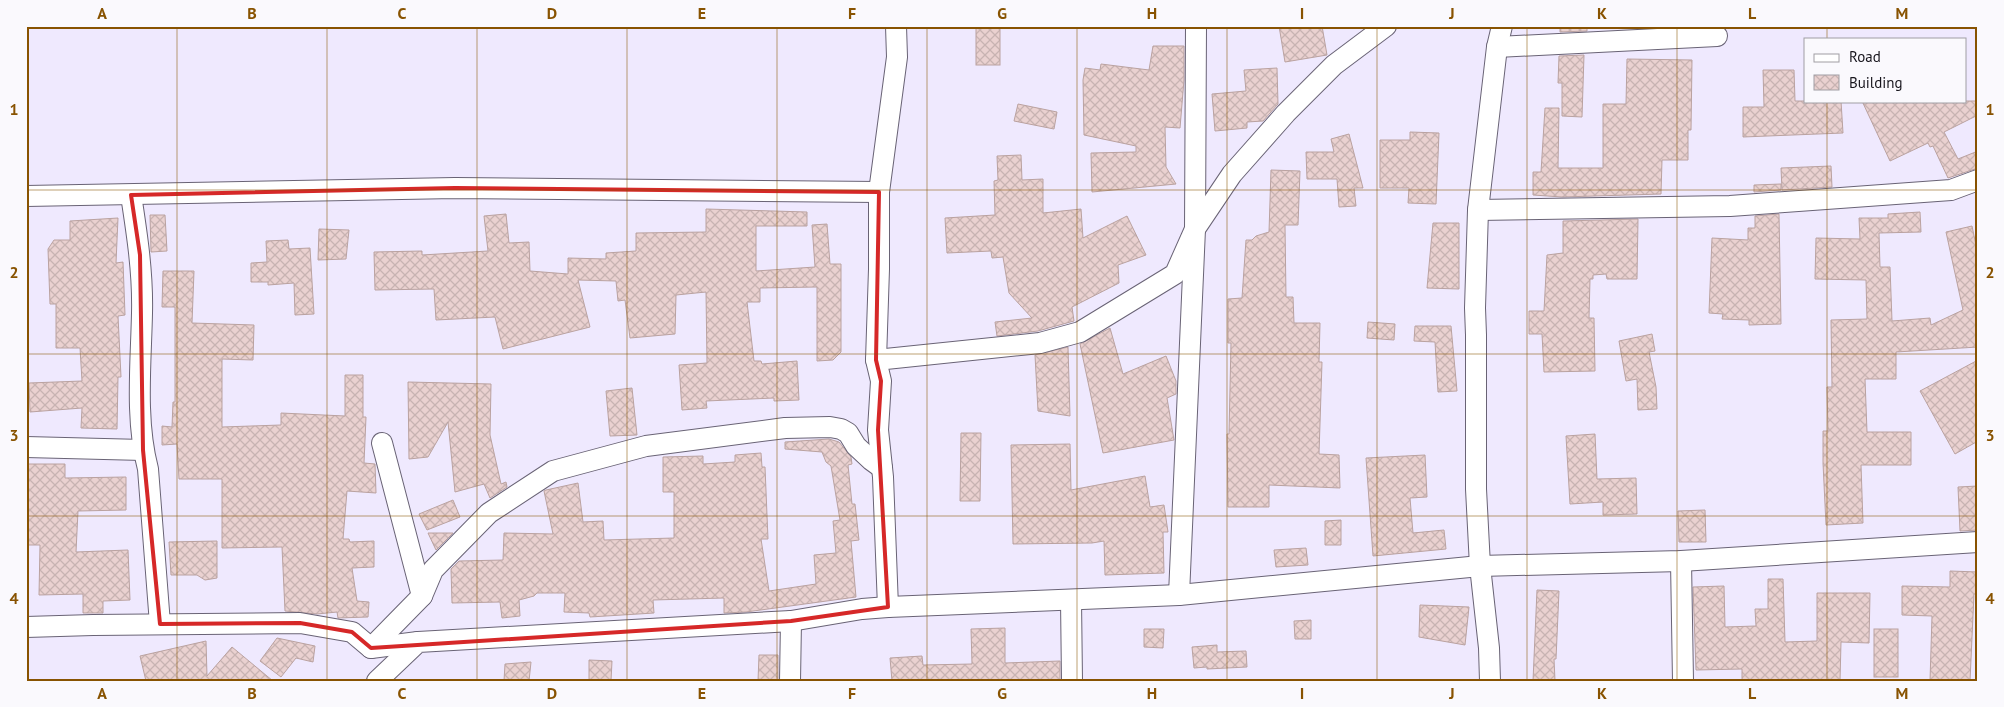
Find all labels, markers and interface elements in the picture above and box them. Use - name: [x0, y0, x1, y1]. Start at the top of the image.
- text: A: [97, 3, 107, 23]
- text: B: [247, 3, 257, 23]
- text: C: [398, 3, 407, 23]
- text: D: [547, 3, 557, 23]
- text: E: [698, 3, 706, 23]
- text: F: [848, 3, 856, 23]
- text: G: [997, 3, 1007, 23]
- text: H: [1147, 3, 1157, 23]
- text: I: [1300, 3, 1304, 23]
- text: J: [1448, 3, 1455, 23]
- text: K: [1597, 3, 1607, 23]
- text: L: [1748, 3, 1757, 23]
- text: M: [1896, 3, 1908, 23]
- legend: [1804, 38, 1966, 102]
- text: Road: [1849, 47, 1881, 66]
- text: Building: [1849, 73, 1903, 92]
- text: 1: [9, 99, 19, 119]
- text: 1: [1985, 99, 1995, 119]
- text: 2: [9, 262, 19, 282]
- text: 2: [1985, 262, 1995, 282]
- text: 3: [9, 425, 19, 445]
- text: 3: [1985, 425, 1995, 445]
- text: 4: [9, 588, 19, 608]
- text: 4: [1985, 588, 1995, 608]
- text: A: [97, 683, 107, 703]
- text: B: [247, 683, 257, 703]
- text: C: [398, 683, 407, 703]
- text: D: [547, 683, 557, 703]
- text: E: [698, 683, 706, 703]
- text: F: [848, 683, 856, 703]
- text: G: [997, 683, 1007, 703]
- text: H: [1147, 683, 1157, 703]
- text: I: [1300, 683, 1304, 703]
- text: J: [1448, 683, 1455, 703]
- text: K: [1597, 683, 1607, 703]
- text: L: [1748, 683, 1757, 703]
- text: M: [1896, 683, 1908, 703]

